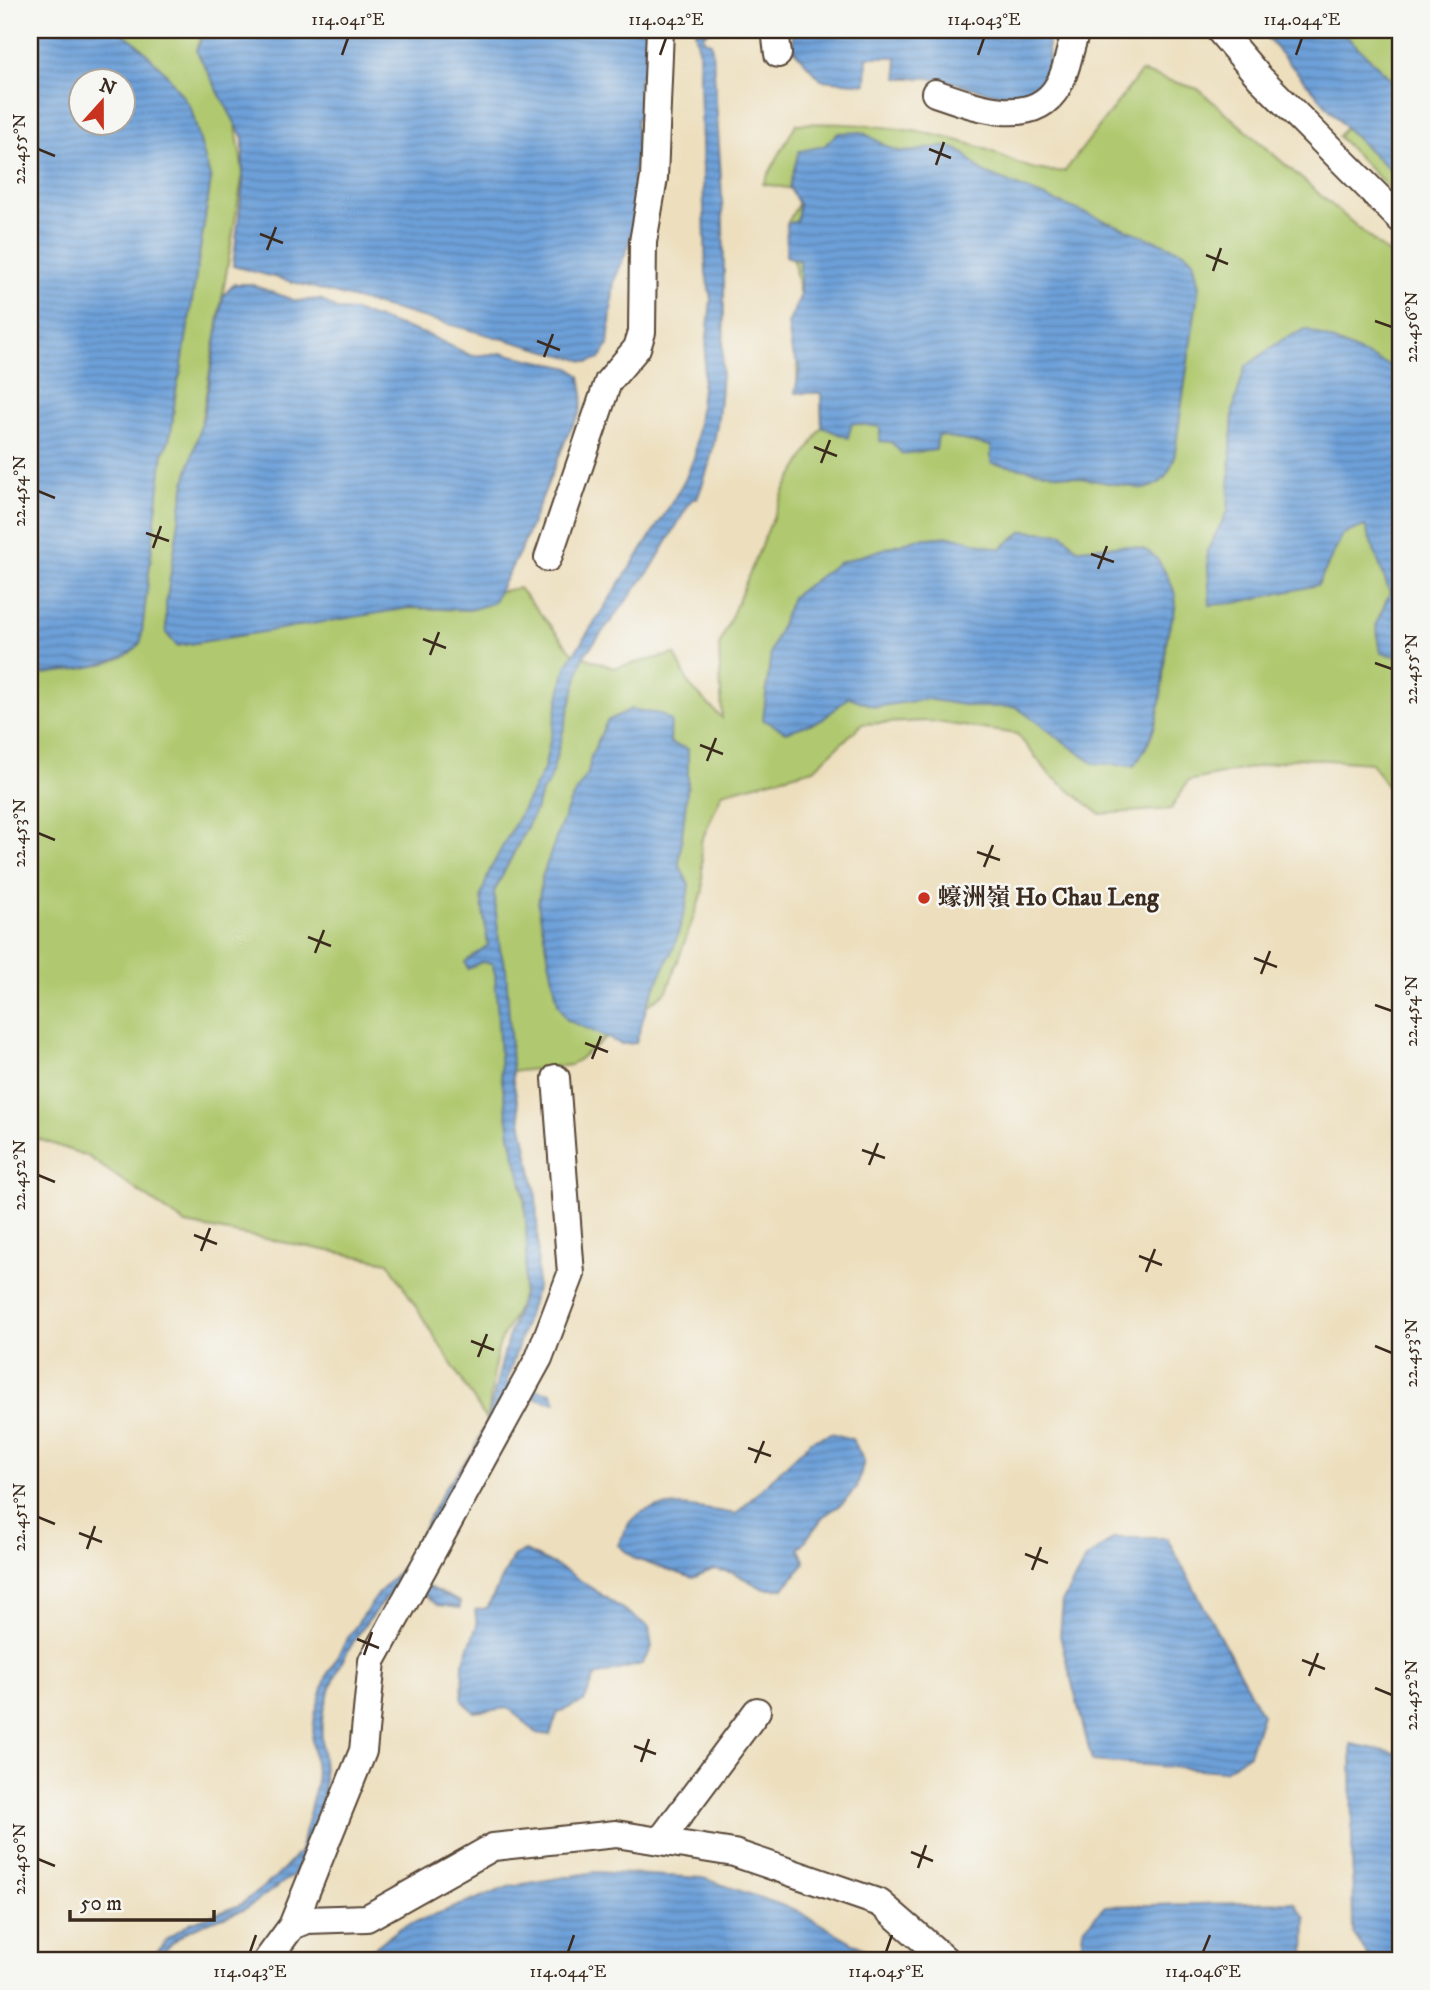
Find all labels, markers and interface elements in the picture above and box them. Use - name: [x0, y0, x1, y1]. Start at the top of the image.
- text: 114.041°E: [311, 9, 385, 31]
- text: 114.042°E: [628, 9, 704, 31]
- text: 114.043°E: [947, 9, 1021, 31]
- text: 114.044°E: [1263, 9, 1341, 31]
- north arrow: [66, 66, 136, 136]
- text: N: [96, 74, 119, 101]
- text: 22.455°N: [9, 113, 31, 185]
- text: 22.456°N: [1401, 291, 1423, 363]
- text: 22.454°N: [9, 455, 31, 527]
- text: 22.455°N: [1401, 633, 1423, 705]
- text: 22.453°N: [9, 798, 31, 867]
- place label: 蠔洲嶺 Ho Chau Leng: [938, 883, 1160, 913]
- marker: 蠔洲嶺 Ho Chau Leng: [916, 890, 932, 906]
- text: 22.454°N: [1401, 975, 1423, 1047]
- text: 22.452°N: [9, 1139, 31, 1210]
- text: 22.453°N: [1401, 1318, 1423, 1387]
- text: 22.451°N: [9, 1482, 31, 1551]
- text: 22.452°N: [1401, 1659, 1423, 1730]
- text: 22.450°N: [9, 1823, 31, 1895]
- scale bar: [70, 1878, 214, 1922]
- text: 50 m: [80, 1891, 122, 1917]
- text: 114.043°E: [213, 1961, 287, 1983]
- text: 114.044°E: [529, 1961, 607, 1983]
- text: 114.045°E: [848, 1961, 924, 1983]
- text: 114.046°E: [1165, 1961, 1241, 1983]

